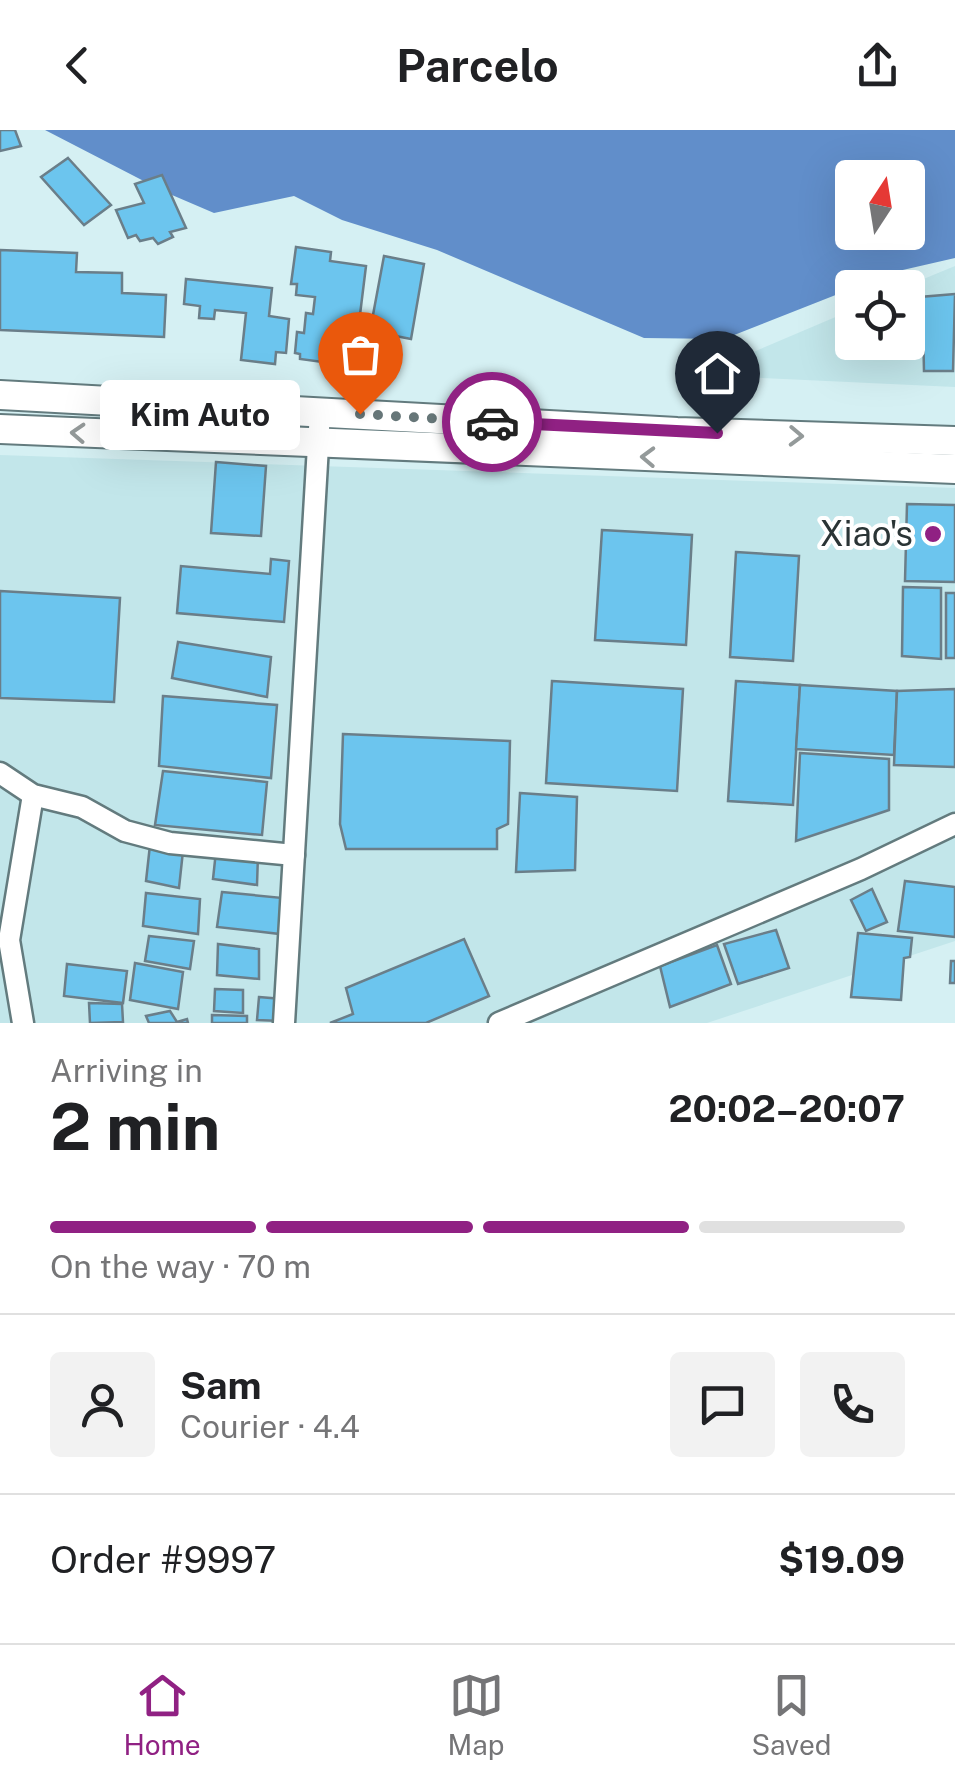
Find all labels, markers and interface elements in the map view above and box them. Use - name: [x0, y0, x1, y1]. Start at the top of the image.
- icon: back: [50, 38, 105, 93]
- icon: share: [850, 38, 905, 93]
- text: Parcelo: [396, 39, 559, 92]
- north arrow: [835, 160, 925, 250]
- map controls: [835, 160, 925, 360]
- button: locate: [835, 270, 925, 360]
- pin: [318, 312, 403, 415]
- icon: bag: [333, 327, 388, 382]
- pin: [675, 331, 760, 434]
- icon: home: [690, 346, 745, 401]
- courier: [442, 372, 542, 472]
- callout: Kim Auto: [100, 379, 300, 449]
- icon: car: [465, 395, 520, 450]
- text: Kim Auto: [130, 396, 270, 433]
- one-way arrow: [70, 423, 86, 444]
- one-way arrow: [789, 425, 805, 446]
- one-way arrow: [639, 447, 655, 468]
- place label: Xiao's: [820, 513, 913, 554]
- marker: Xiao's: [922, 523, 944, 545]
- text: Arriving in: [50, 1052, 203, 1089]
- text: 20:02–20:07: [668, 1086, 905, 1131]
- text: 2 min: [50, 1088, 220, 1165]
- text: On the way · 70 m: [50, 1248, 311, 1285]
- button: person: [50, 1352, 155, 1457]
- button: chat: [670, 1352, 775, 1457]
- button: phone: [800, 1352, 905, 1457]
- text: Sam: [180, 1363, 262, 1408]
- text: Courier · 4.4: [180, 1408, 360, 1445]
- text: Order #9997: [50, 1537, 276, 1582]
- text: $19.09: [778, 1537, 905, 1582]
- tab: Home: [123, 1668, 201, 1761]
- tab: Map: [448, 1668, 504, 1761]
- tab: Saved: [751, 1668, 832, 1761]

